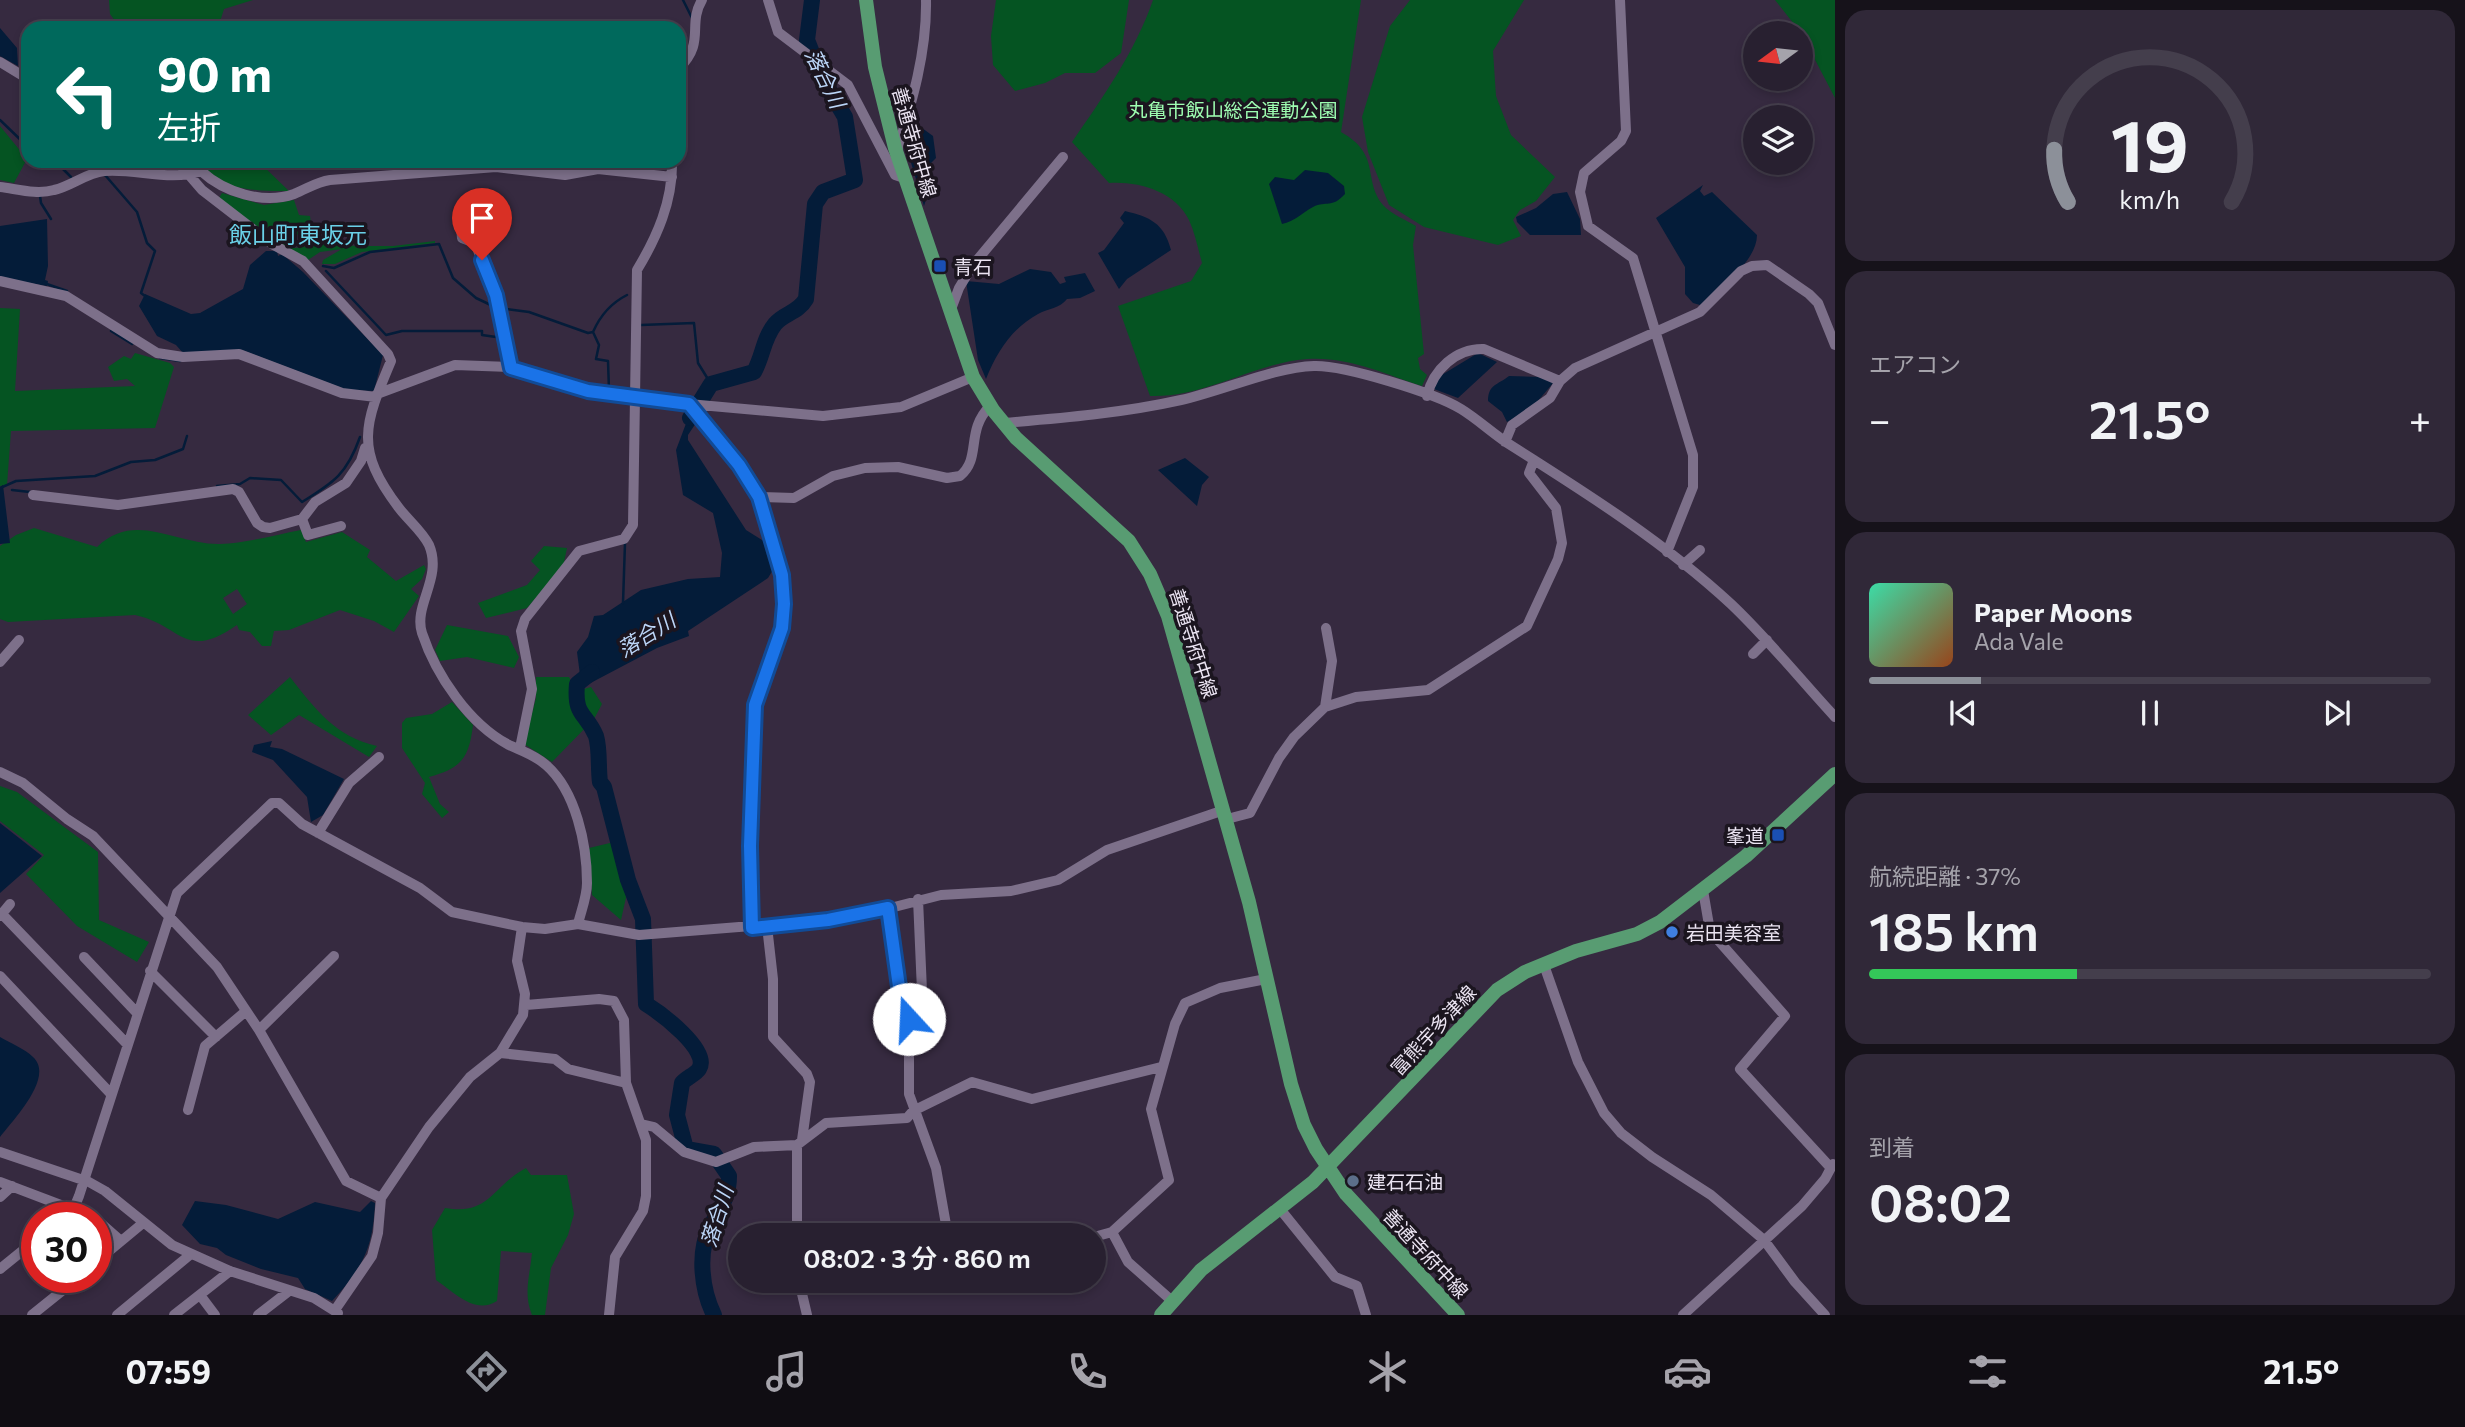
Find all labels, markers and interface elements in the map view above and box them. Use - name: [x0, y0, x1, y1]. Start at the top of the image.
- north arrow: [1743, 21, 1813, 91]
- map controls: [1743, 21, 1813, 175]
- text: 90 m: [157, 42, 272, 102]
- water label: 落合川: [801, 44, 852, 114]
- icon: left: [42, 49, 133, 140]
- street label: 善通寺府中線: [888, 84, 942, 200]
- park label: 丸亀市飯山総合運動公園: [1128, 98, 1338, 121]
- text: 19: [2111, 98, 2189, 187]
- button: layers: [1743, 105, 1813, 175]
- text: 左折: [157, 106, 221, 146]
- text: km/h: [2120, 183, 2180, 213]
- pin: [452, 188, 512, 260]
- icon: arrive: [463, 199, 501, 237]
- district label: 飯山町東坂元: [229, 220, 367, 248]
- place label: 青石: [954, 255, 992, 278]
- marker: 青石: [932, 258, 948, 274]
- text: エアコン: [1869, 350, 1961, 378]
- text: 21.5°: [2089, 386, 2210, 450]
- text: −: [1869, 395, 1891, 442]
- text: +: [2409, 395, 2431, 442]
- street label: 善通寺府中線: [1165, 585, 1223, 701]
- text: Paper Moons: [1974, 596, 2132, 627]
- water label: 落合川: [613, 606, 681, 661]
- text: Ada Vale: [1974, 627, 2064, 655]
- icon: previous: [1944, 694, 1982, 732]
- icon: pause: [2131, 694, 2169, 732]
- icon: next: [2318, 694, 2356, 732]
- place label: 峯道: [1726, 824, 1764, 847]
- marker: 峯道: [1770, 827, 1786, 843]
- text: 航続距離 · 37%: [1869, 862, 2021, 890]
- text: 185 km: [1869, 898, 2039, 962]
- place label: 岩田美容室: [1686, 921, 1781, 944]
- marker: 岩田美容室: [1664, 924, 1680, 940]
- street label: 富熊宇多津線: [1386, 980, 1480, 1080]
- position arrow: [872, 982, 946, 1056]
- text: 到着: [1869, 1133, 1915, 1161]
- text: 08:02: [1869, 1169, 2012, 1233]
- place label: 建石石油: [1367, 1170, 1443, 1193]
- marker: 建石石油: [1345, 1173, 1361, 1189]
- water label: 落合川: [695, 1180, 738, 1250]
- speed limit sign: 30: [21, 1202, 112, 1293]
- street label: 善通寺府中線: [1379, 1203, 1473, 1303]
- text: 08:02 · 3 分 · 860 m: [803, 1242, 1031, 1273]
- icon: directions: [462, 1347, 511, 1396]
- icon: music: [762, 1347, 811, 1396]
- icon: phone: [1063, 1347, 1112, 1396]
- icon: climate: [1363, 1347, 1412, 1396]
- icon: car: [1663, 1347, 1712, 1396]
- icon: filters: [1963, 1347, 2012, 1396]
- text: 07:59: [126, 1351, 211, 1391]
- text: 21.5°: [2263, 1351, 2339, 1391]

